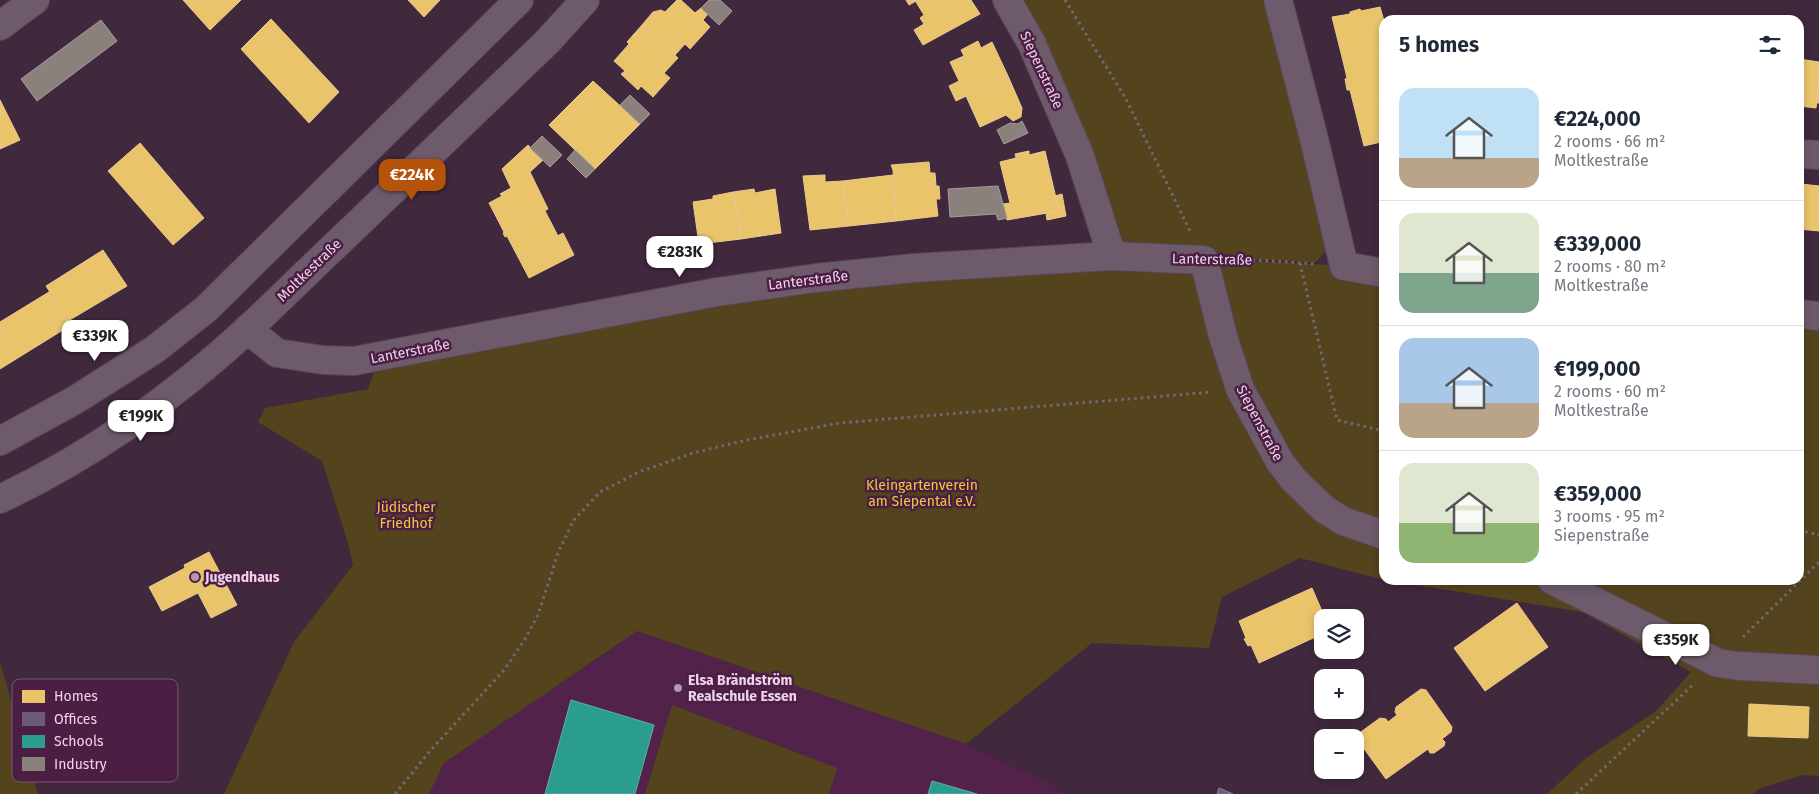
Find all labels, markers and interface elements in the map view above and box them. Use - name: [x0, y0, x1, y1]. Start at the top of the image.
- street label: Siepenstraße: [1016, 29, 1067, 112]
- icon: filters: [1756, 31, 1784, 59]
- text: 5 homes: [1399, 32, 1479, 58]
- text: €224,000: [1554, 106, 1641, 132]
- icon: home: [1439, 108, 1499, 168]
- text: 2 rooms · 66 m²: [1554, 132, 1665, 151]
- text: Moltkestraße: [1554, 151, 1649, 170]
- pin: €224K: [377, 158, 447, 201]
- text: €224K: [390, 165, 434, 184]
- text: €339,000: [1554, 231, 1641, 257]
- icon: home: [1439, 233, 1499, 293]
- street label: Moltkestraße: [274, 235, 345, 305]
- pin: €283K: [645, 236, 715, 278]
- text: €283K: [657, 242, 703, 261]
- street label: Lanterstraße: [1172, 250, 1252, 269]
- text: 2 rooms · 80 m²: [1554, 257, 1666, 276]
- street label: Lanterstraße: [767, 267, 849, 294]
- text: Moltkestraße: [1554, 276, 1649, 295]
- pin: €339K: [60, 320, 130, 362]
- text: €339K: [72, 326, 118, 345]
- street label: Lanterstraße: [369, 335, 451, 368]
- text: €199,000: [1554, 356, 1641, 382]
- icon: home: [1439, 358, 1499, 418]
- street label: Siepenstraße: [1232, 382, 1287, 464]
- text: 2 rooms · 60 m²: [1554, 382, 1666, 401]
- pin: €199K: [106, 400, 176, 442]
- text: Moltkestraße: [1554, 401, 1649, 420]
- text: €199K: [119, 406, 163, 425]
- park label: Kleingartenverein am Siepental e.V.: [866, 477, 978, 510]
- text: €359,000: [1554, 481, 1642, 507]
- icon: home: [1439, 483, 1499, 543]
- park label: Jüdischer Friedhof: [376, 499, 436, 532]
- text: 3 rooms · 95 m²: [1554, 507, 1665, 526]
- text: Siepenstraße: [1554, 526, 1649, 545]
- place label: Jugendhaus: [204, 569, 280, 586]
- marker: Jugendhaus: [189, 571, 201, 583]
- map controls: [1314, 609, 1364, 779]
- button: layers: [1314, 609, 1364, 659]
- pin: €359K: [1641, 624, 1711, 666]
- text: €359K: [1653, 630, 1699, 649]
- button: +: [1314, 669, 1364, 719]
- place label: Elsa Brändström Realschule Essen: [688, 672, 797, 705]
- legend: [12, 679, 178, 782]
- marker: Elsa Brändström Realschule Essen: [672, 682, 684, 694]
- text: Homes: [54, 688, 98, 705]
- text: Offices: [54, 711, 97, 728]
- button: −: [1314, 729, 1364, 779]
- text: Schools: [54, 733, 104, 750]
- text: Industry: [54, 756, 107, 773]

